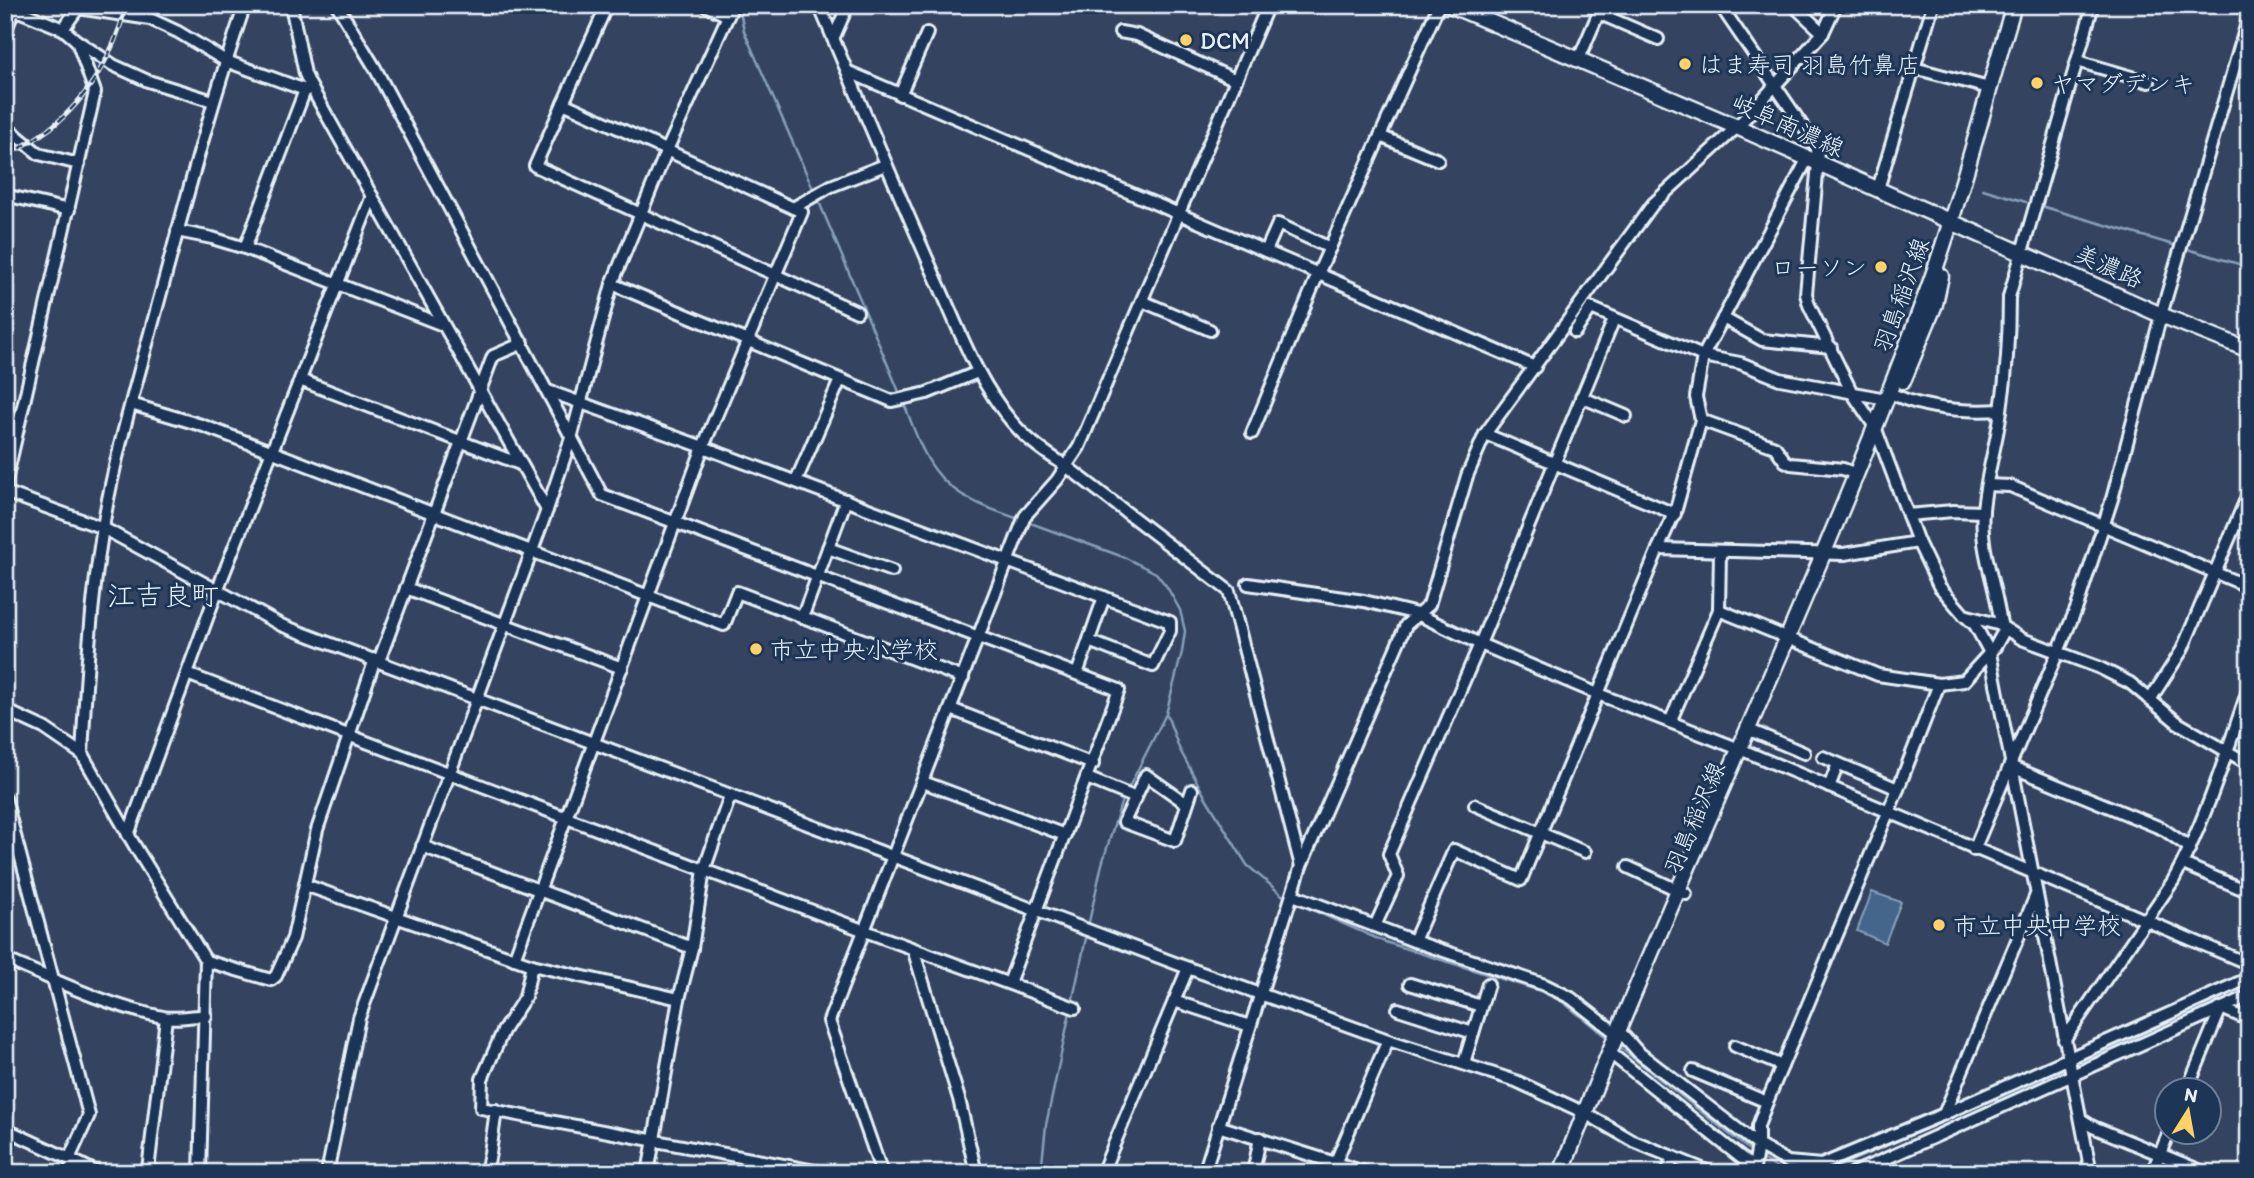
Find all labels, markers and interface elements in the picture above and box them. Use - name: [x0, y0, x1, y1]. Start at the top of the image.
- place label: DCM: [1200, 26, 1250, 55]
- marker: DCM: [1178, 32, 1194, 48]
- place label: はま寿司 羽島竹鼻店: [1699, 50, 1920, 79]
- marker: はま寿司 羽島竹鼻店: [1677, 56, 1693, 72]
- place label: ヤマダデンキ: [2051, 69, 2195, 98]
- marker: ヤマダデンキ: [2029, 75, 2045, 91]
- street label: 岐阜南濃線: [1727, 87, 1849, 163]
- street label: 羽島稲沢線: [1867, 234, 1935, 356]
- street label: 美濃路: [2070, 238, 2148, 294]
- place label: ローソン: [1771, 253, 1867, 282]
- marker: ローソン: [1873, 259, 1889, 275]
- district label: 江吉良町: [107, 578, 219, 612]
- place label: 市立中央小学校: [770, 635, 938, 664]
- marker: 市立中央小学校: [748, 641, 764, 657]
- street label: 羽島稲沢線: [1657, 757, 1731, 879]
- place label: 市立中央中学校: [1953, 911, 2121, 940]
- marker: 市立中央中学校: [1931, 917, 1947, 933]
- north arrow: [2152, 1076, 2222, 1146]
- text: N: [2183, 1082, 2200, 1107]

